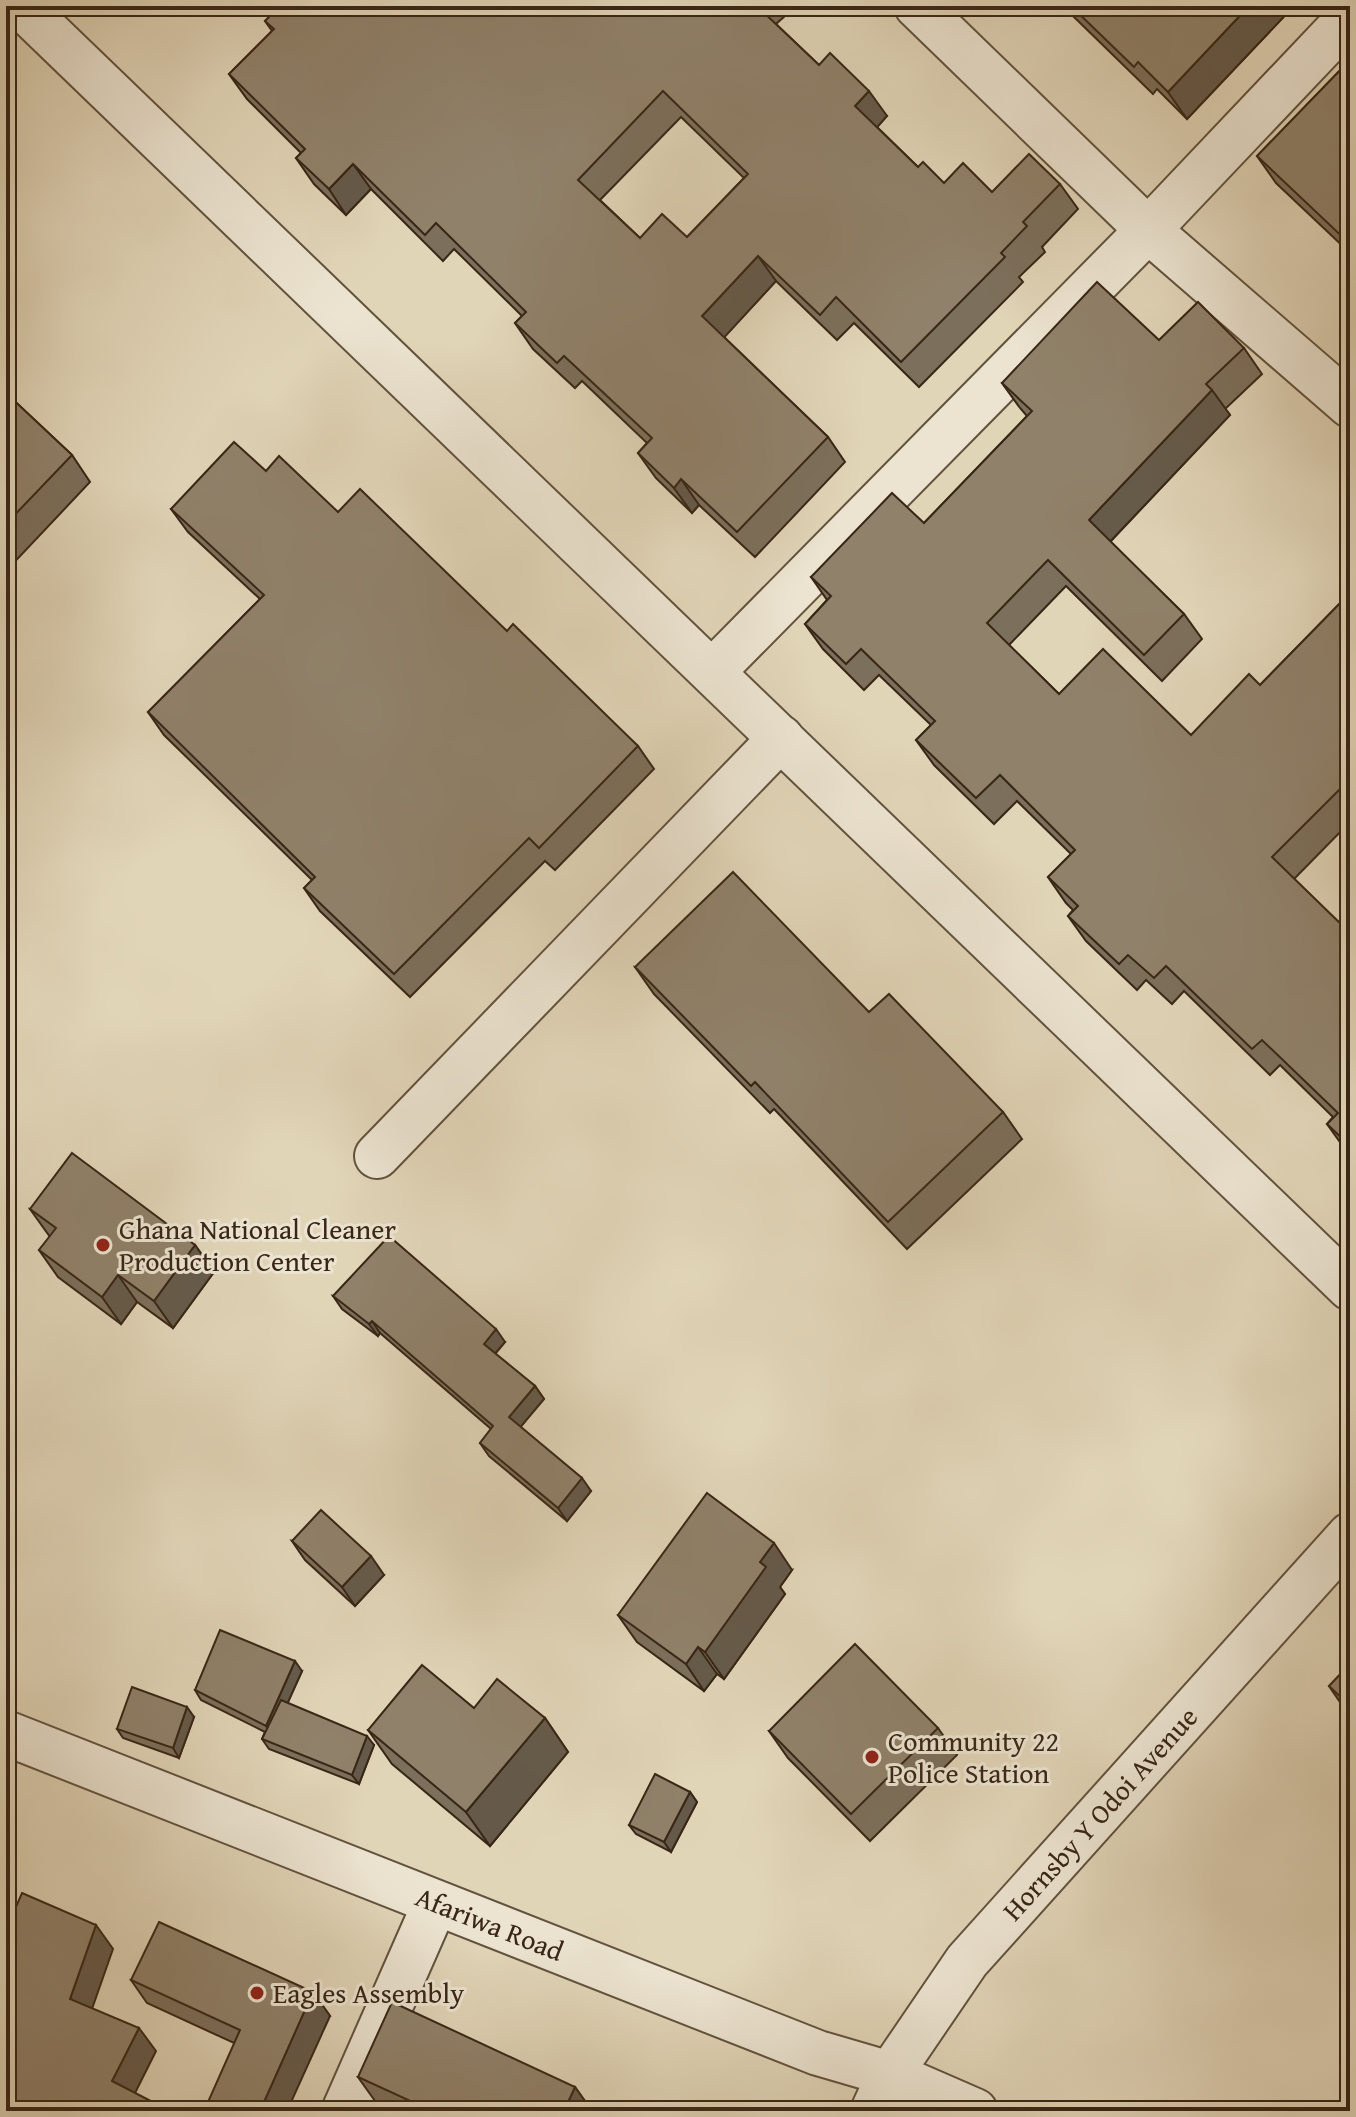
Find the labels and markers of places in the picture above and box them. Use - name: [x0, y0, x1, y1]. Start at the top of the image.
- place label: Ghana National Cleaner Production Center: [119, 1208, 396, 1281]
- marker: Ghana National Cleaner Production Center: [94, 1236, 112, 1254]
- place label: Community 22 Police Station: [888, 1720, 1059, 1793]
- marker: Community 22 Police Station: [863, 1748, 881, 1766]
- place label: Eagles Assembly: [273, 1972, 464, 2013]
- marker: Eagles Assembly: [248, 1984, 266, 2002]

